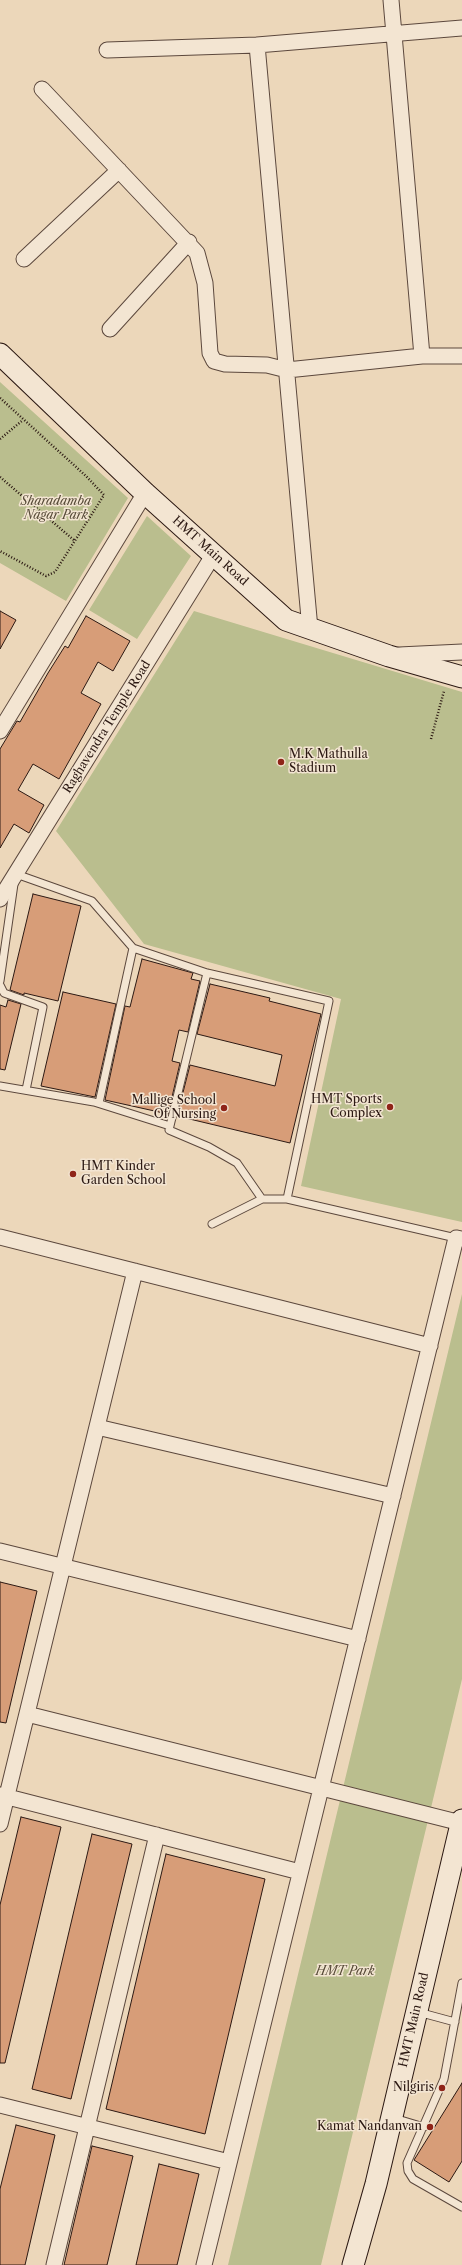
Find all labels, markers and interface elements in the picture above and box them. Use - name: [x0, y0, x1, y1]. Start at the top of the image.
- park label: Sharadamba Nagar Park: [21, 495, 91, 523]
- street label: HMT Main Road: [169, 513, 251, 589]
- street label: Raghavendra Temple Road: [60, 658, 154, 796]
- place label: M.K Mathulla Stadium: [289, 748, 368, 776]
- marker: M.K Mathulla Stadium: [276, 757, 286, 767]
- place label: HMT Sports Complex: [311, 1093, 382, 1121]
- place label: Mallige School Of Nursing: [131, 1094, 216, 1122]
- marker: HMT Sports Complex: [385, 1102, 395, 1112]
- marker: Mallige School Of Nursing: [219, 1103, 229, 1113]
- place label: HMT Kinder Garden School: [81, 1160, 166, 1188]
- marker: HMT Kinder Garden School: [68, 1169, 78, 1179]
- park label: HMT Park: [315, 1965, 375, 1979]
- street label: HMT Main Road: [396, 1971, 432, 2069]
- place label: Nilgiris: [393, 2081, 434, 2095]
- marker: Nilgiris: [437, 2083, 447, 2093]
- place label: Kamat Nandanvan: [317, 2120, 422, 2134]
- marker: Kamat Nandanvan: [425, 2122, 435, 2132]

